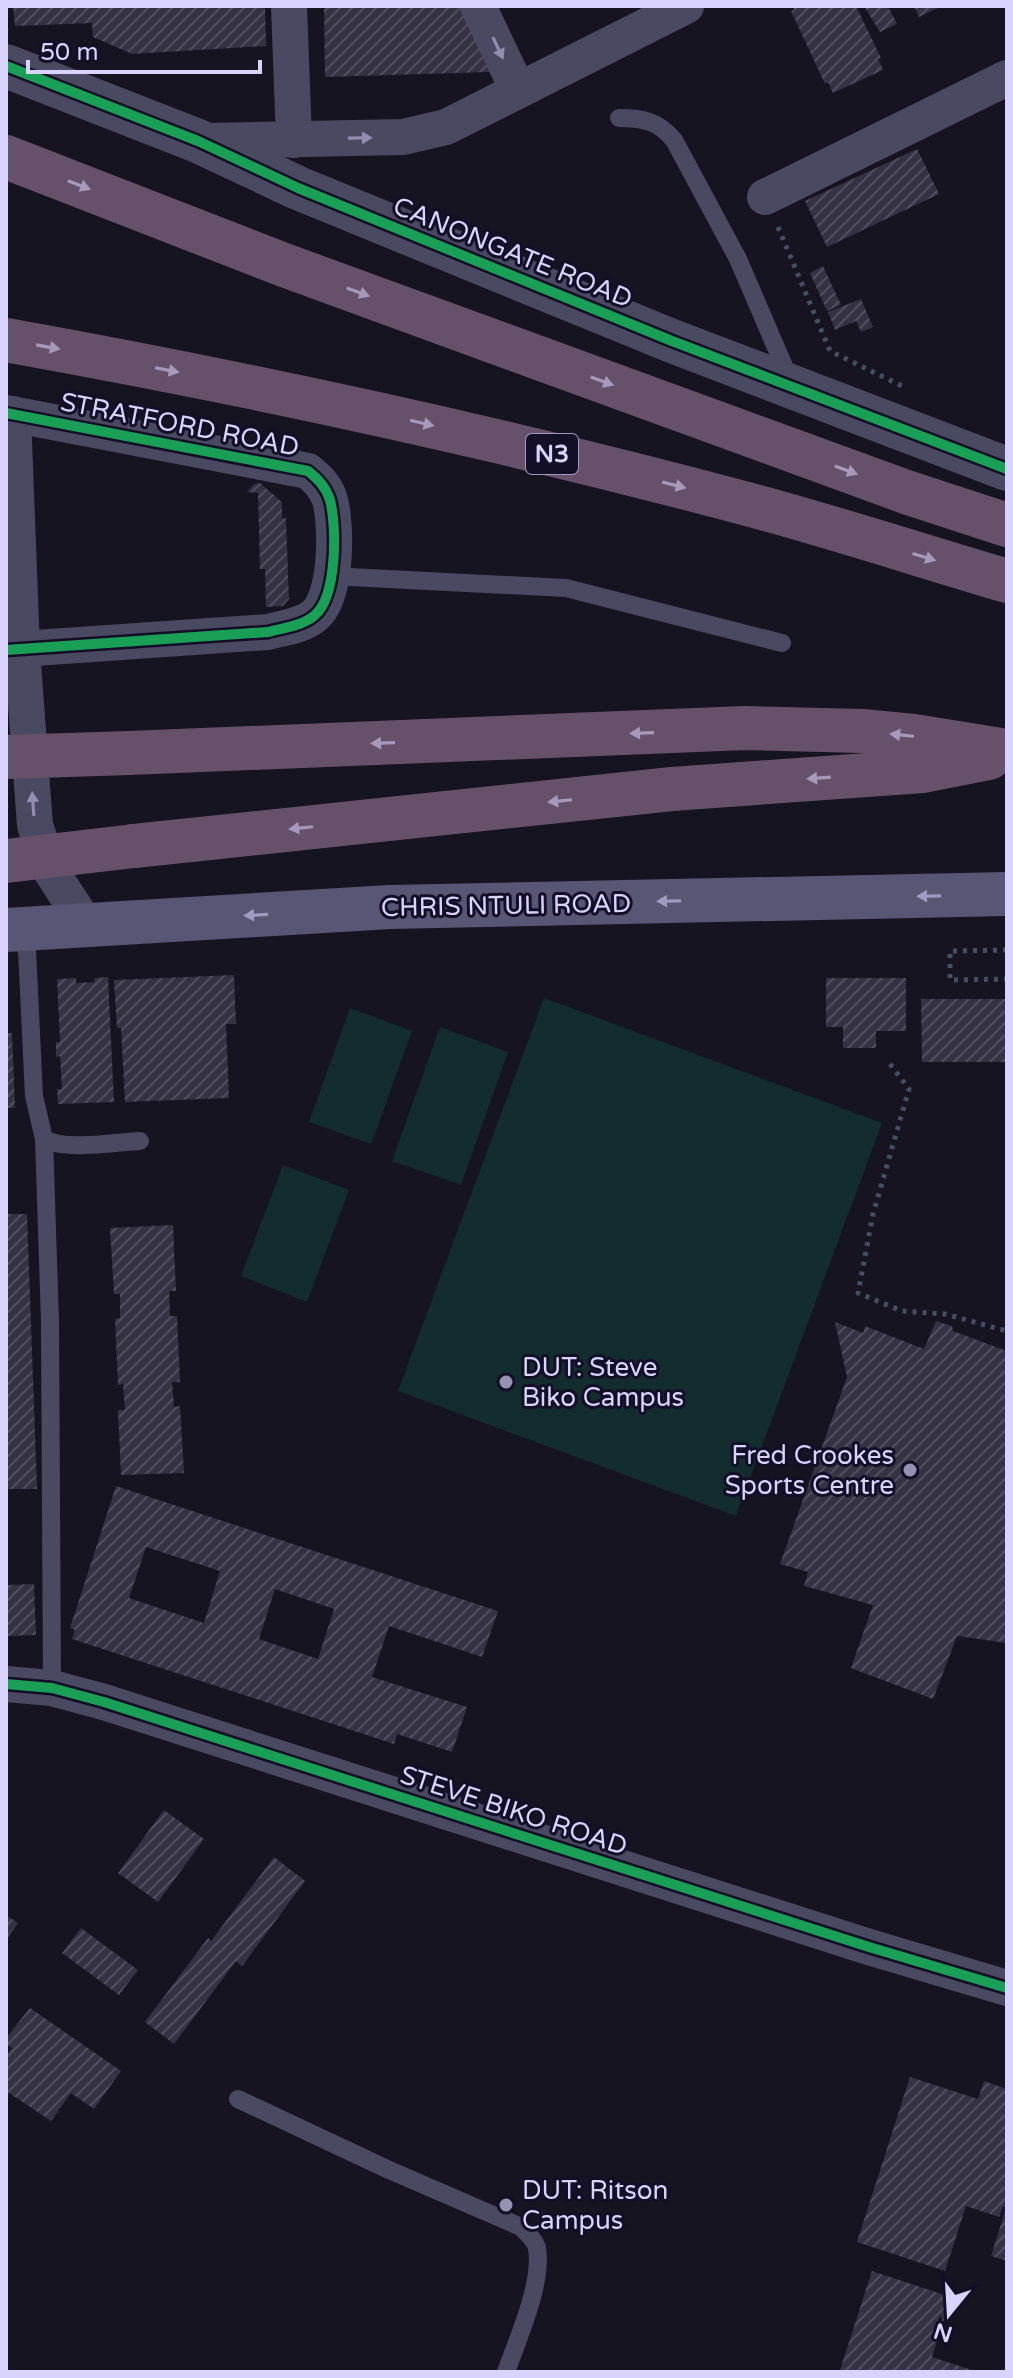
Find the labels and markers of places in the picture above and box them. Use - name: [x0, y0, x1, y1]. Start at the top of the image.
- place label: DUT: Steve Biko Campus: [522, 1352, 684, 1413]
- marker: DUT: Steve Biko Campus: [497, 1373, 515, 1391]
- place label: Fred Crookes Sports Centre: [725, 1440, 894, 1501]
- marker: Fred Crookes Sports Centre: [901, 1461, 919, 1479]
- place label: DUT: Ritson Campus: [522, 2175, 668, 2236]
- marker: DUT: Ritson Campus: [497, 2196, 515, 2214]

